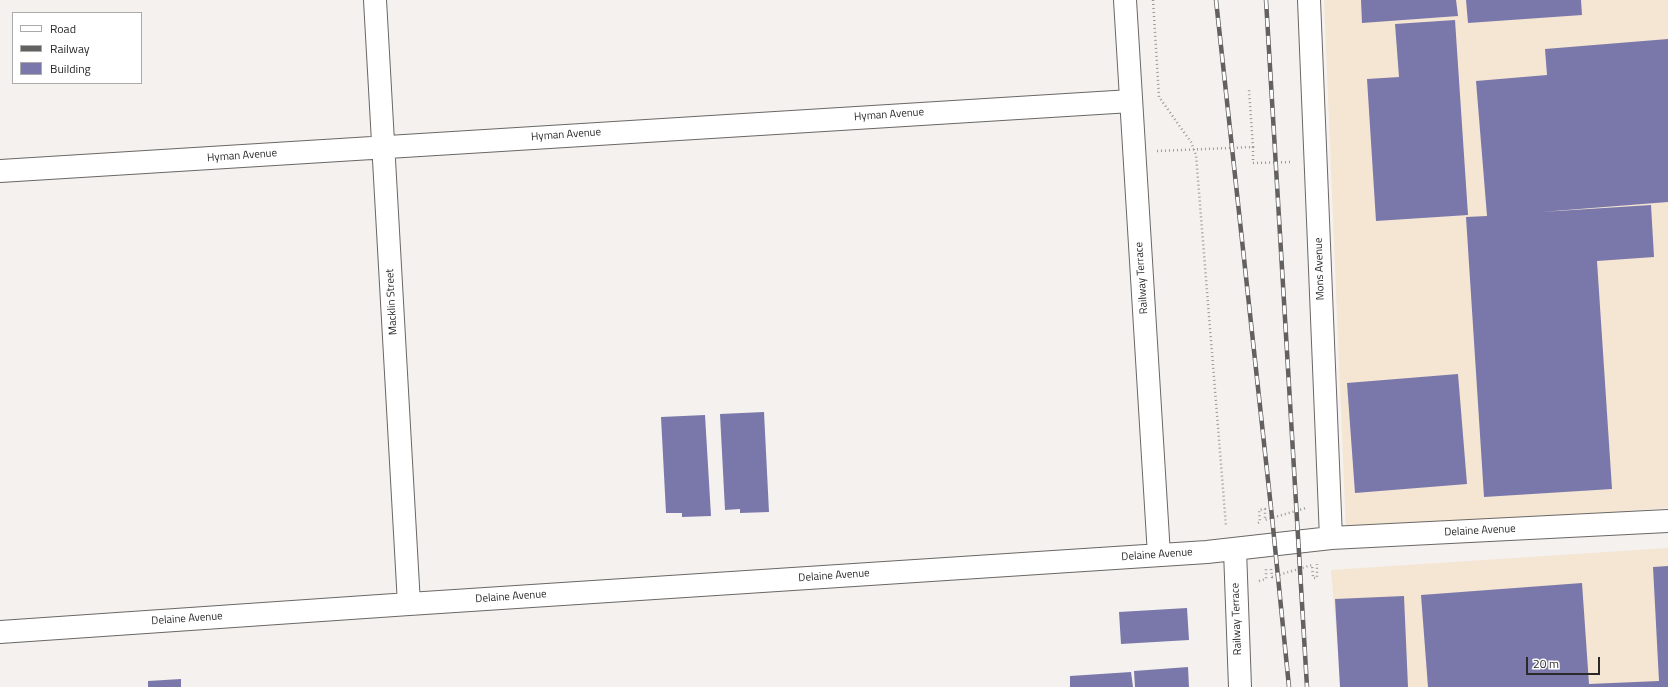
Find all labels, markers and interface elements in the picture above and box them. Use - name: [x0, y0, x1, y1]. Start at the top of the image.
- legend: [12, 12, 142, 84]
- text: Road: [50, 19, 76, 38]
- text: Railway: [50, 39, 90, 58]
- text: Building: [50, 59, 91, 78]
- street label: Hyman Avenue: [854, 106, 924, 124]
- street label: Hyman Avenue: [531, 126, 601, 144]
- street label: Hyman Avenue: [207, 147, 277, 165]
- street label: Mons Avenue: [1312, 237, 1328, 301]
- street label: Railway Terrace: [1133, 241, 1151, 315]
- street label: Macklin Street: [384, 268, 400, 336]
- street label: Delaine Avenue: [1444, 523, 1516, 539]
- street label: Delaine Avenue: [1121, 546, 1193, 564]
- street label: Delaine Avenue: [798, 567, 870, 585]
- street label: Railway Terrace: [1229, 583, 1245, 655]
- street label: Delaine Avenue: [475, 588, 547, 606]
- street label: Delaine Avenue: [151, 610, 223, 628]
- scale bar: [1528, 649, 1602, 675]
- text: 20 m: [1533, 654, 1559, 673]

